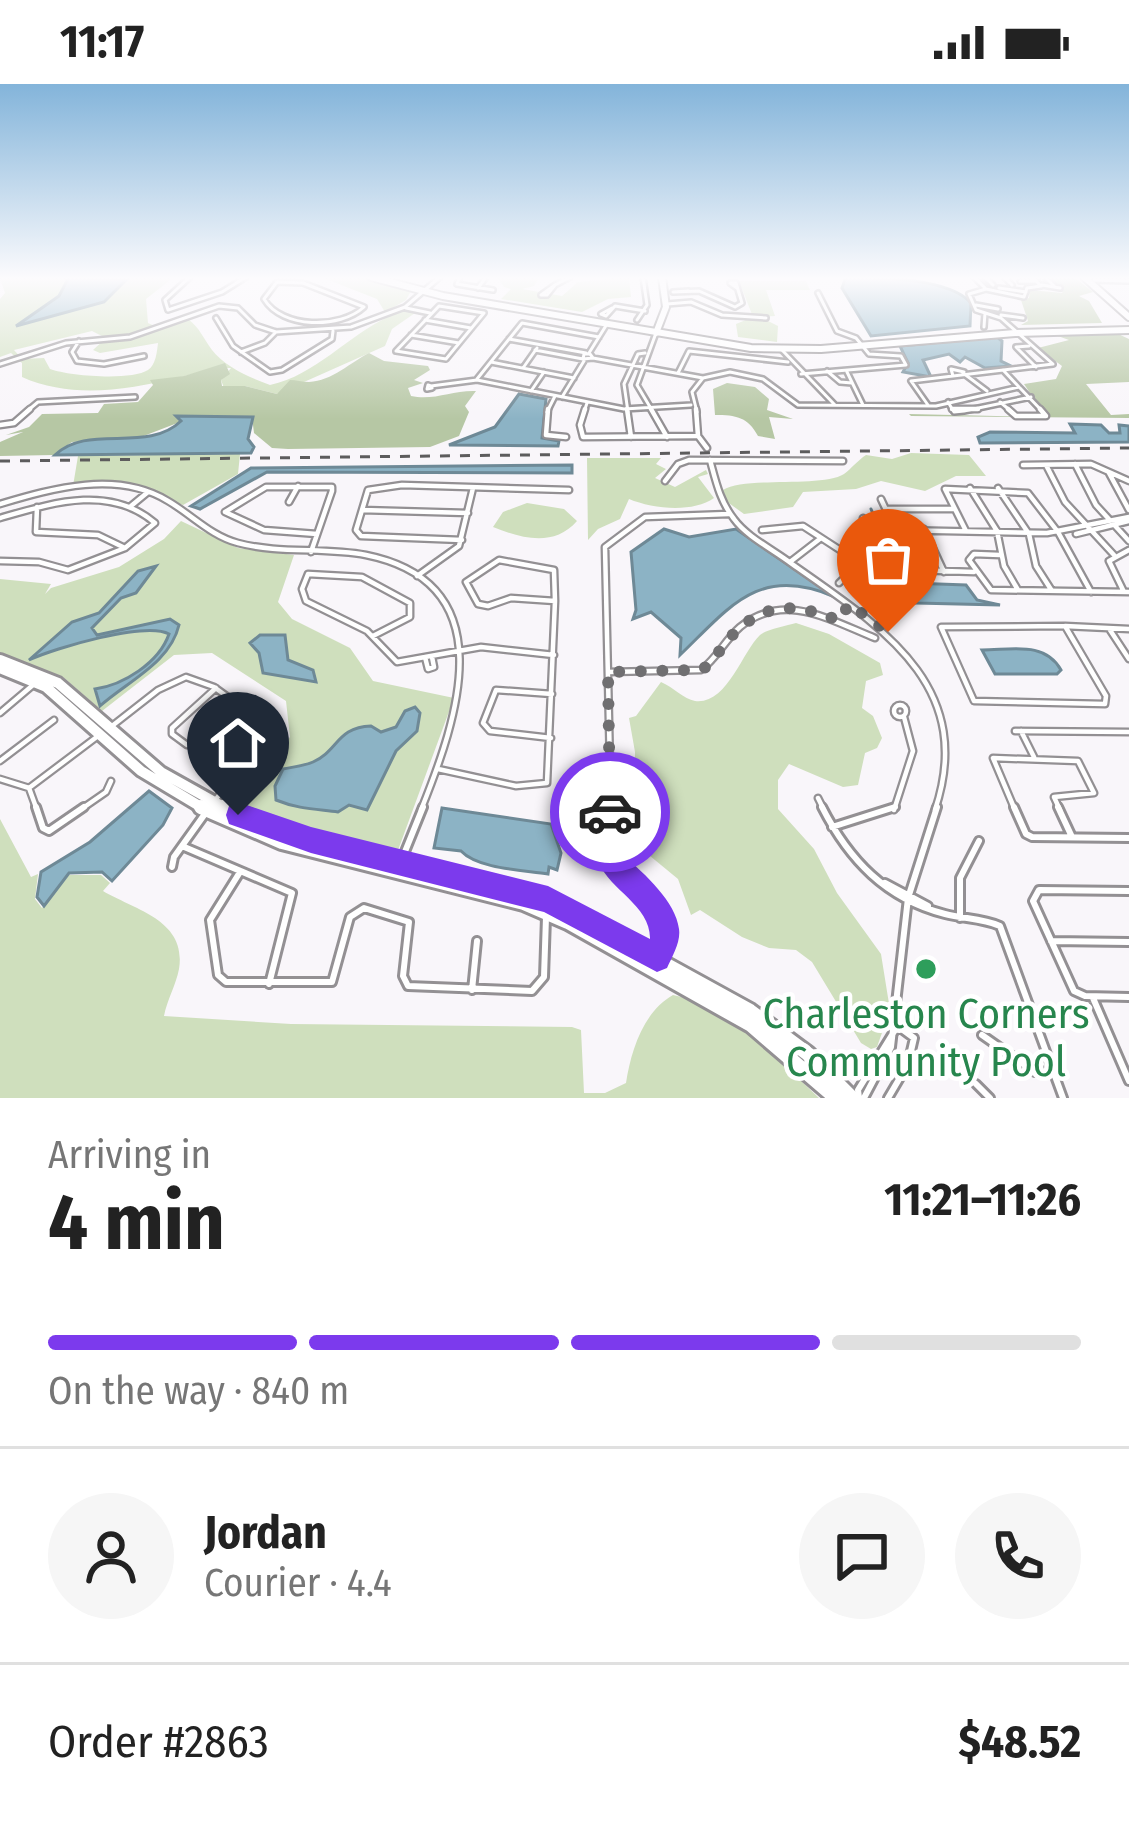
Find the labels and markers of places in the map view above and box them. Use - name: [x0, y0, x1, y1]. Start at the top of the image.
- pin: [837, 509, 939, 632]
- pin: [187, 692, 289, 815]
- marker: Charleston Corners Community Pool: [913, 956, 939, 982]
- place label: Charleston Corners Community Pool: [762, 989, 1090, 1087]

